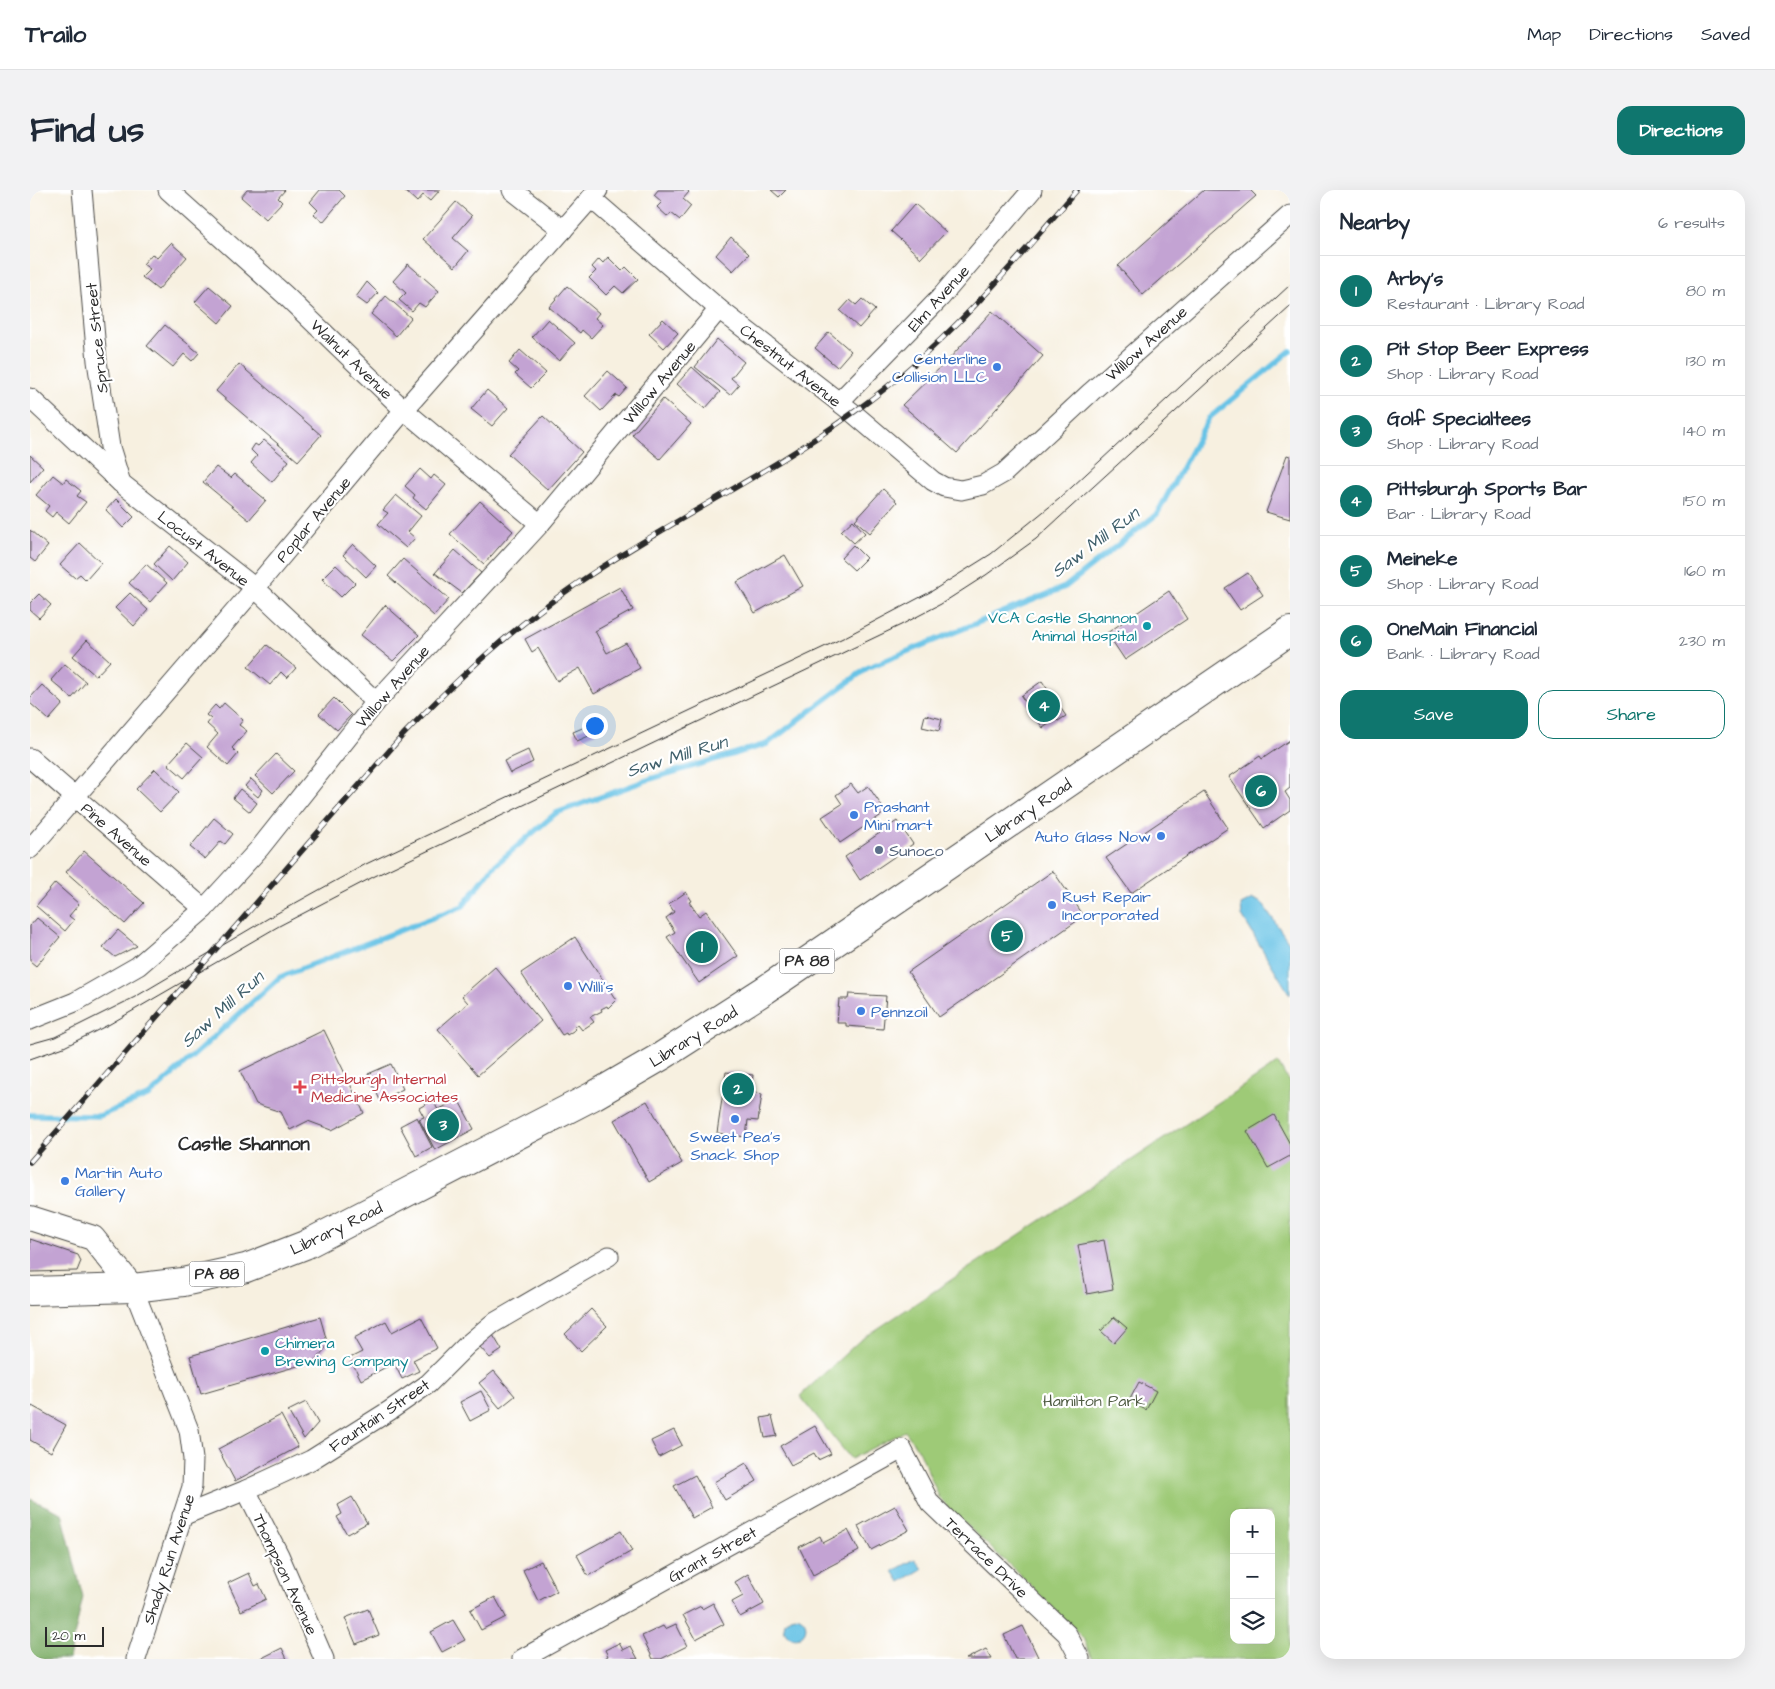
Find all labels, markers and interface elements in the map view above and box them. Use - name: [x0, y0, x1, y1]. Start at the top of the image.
- text: Trailo: [25, 18, 86, 52]
- text: Map: [1527, 22, 1561, 47]
- text: Directions: [1589, 22, 1673, 47]
- text: Saved: [1701, 22, 1750, 47]
- text: Find us: [30, 106, 144, 155]
- button: Directions: [1617, 106, 1745, 155]
- text: Nearby: [1340, 208, 1410, 237]
- text: 6 results: [1658, 212, 1725, 234]
- street label: Elm Avenue: [903, 260, 975, 337]
- text: Arby's: [1387, 266, 1443, 293]
- text: 1: [1355, 280, 1357, 302]
- text: 80 m: [1686, 280, 1725, 302]
- street label: Spruce Street: [80, 281, 114, 394]
- text: Restaurant · Library Road: [1387, 293, 1585, 315]
- street label: Willow Avenue: [1101, 301, 1192, 386]
- street label: Walnut Avenue: [305, 315, 398, 405]
- street label: Chestnut Avenue: [735, 319, 846, 413]
- street label: Willow Avenue: [618, 336, 701, 429]
- text: Pit Stop Beer Express: [1387, 336, 1589, 363]
- place label: Centerline Collision LLC: [892, 348, 987, 388]
- text: 2: [1351, 350, 1361, 372]
- text: 130 m: [1686, 350, 1725, 372]
- marker: Centerline Collision LLC: [991, 361, 1003, 373]
- text: Shop · Library Road: [1387, 363, 1538, 385]
- text: Golf Specialtees: [1387, 406, 1531, 433]
- text: 3: [1352, 420, 1360, 442]
- text: 140 m: [1683, 420, 1725, 442]
- text: Shop · Library Road: [1387, 433, 1538, 455]
- street label: Poplar Avenue: [271, 472, 356, 567]
- text: Pittsburgh Sports Bar: [1387, 476, 1587, 503]
- text: 4: [1351, 490, 1361, 512]
- text: 150 m: [1683, 490, 1725, 512]
- water label: Saw Mill Run: [1046, 500, 1146, 584]
- text: Bar · Library Road: [1387, 503, 1531, 525]
- street label: Locust Avenue: [153, 506, 254, 592]
- text: Meineke: [1387, 546, 1458, 573]
- text: 5: [1350, 560, 1362, 582]
- text: 160 m: [1684, 560, 1725, 582]
- text: Shop · Library Road: [1387, 573, 1538, 595]
- place label: VCA Castle Shannon Animal Hospital: [988, 607, 1137, 647]
- text: OneMain Financial: [1387, 616, 1537, 643]
- marker: VCA Castle Shannon Animal Hospital: [1141, 620, 1153, 632]
- text: 6: [1351, 630, 1361, 652]
- text: 230 m: [1679, 630, 1725, 652]
- street label: Willow Avenue: [351, 640, 435, 733]
- text: Bank · Library Road: [1387, 643, 1540, 665]
- pin: 4: [1028, 687, 1060, 725]
- button: Save: [1340, 690, 1528, 739]
- button: Share: [1538, 690, 1725, 739]
- your location: [582, 713, 608, 739]
- water label: Saw Mill Run: [624, 729, 732, 784]
- pin: 6: [1245, 772, 1277, 810]
- street label: Library Road: [981, 774, 1077, 849]
- place label: Prashant Mini mart: [864, 796, 933, 836]
- street label: Pine Avenue: [76, 798, 157, 872]
- marker: Prashant Mini mart: [848, 809, 860, 821]
- place label: Auto Glass Now: [1035, 826, 1151, 848]
- marker: Auto Glass Now: [1155, 830, 1167, 842]
- place label: Sunoco: [889, 840, 944, 862]
- marker: Sunoco: [873, 844, 885, 856]
- place label: Rust Repair Incorporated: [1062, 886, 1159, 926]
- marker: Rust Repair Incorporated: [1046, 899, 1058, 911]
- pin: 5: [991, 917, 1023, 955]
- pin: 1: [686, 928, 718, 966]
- road number: PA 88: [780, 948, 834, 974]
- water label: Saw Mill Run: [175, 964, 271, 1053]
- place label: Willi's: [578, 976, 614, 998]
- marker: Willi's: [562, 980, 574, 992]
- street label: Library Road: [645, 1001, 742, 1074]
- place label: Pennzoil: [871, 1001, 928, 1023]
- marker: Pennzoil: [855, 1005, 867, 1017]
- place label: Pittsburgh Internal Medicine Associates: [311, 1068, 458, 1108]
- pin: 2: [722, 1070, 754, 1108]
- marker: Pittsburgh Internal Medicine Associates: [293, 1080, 307, 1094]
- pin: 3: [427, 1106, 459, 1144]
- marker: Sweet Pea's Snack Shop: [729, 1113, 741, 1125]
- place label: Sweet Pea's Snack Shop: [689, 1126, 781, 1166]
- district label: Castle Shannon: [178, 1131, 310, 1158]
- place label: Martin Auto Gallery: [75, 1162, 162, 1203]
- marker: Martin Auto Gallery: [59, 1175, 71, 1187]
- street label: Library Road: [287, 1197, 387, 1262]
- road number: PA 88: [190, 1262, 244, 1286]
- place label: Chimera Brewing Company: [275, 1332, 409, 1373]
- marker: Chimera Brewing Company: [259, 1345, 271, 1357]
- street label: Fountain Street: [325, 1374, 435, 1458]
- park label: Hamilton Park: [1043, 1390, 1145, 1412]
- street label: Shady Run Avenue: [138, 1491, 201, 1628]
- map controls: [1230, 1509, 1275, 1644]
- button: +: [1230, 1509, 1275, 1554]
- street label: Thompson Avenue: [247, 1510, 323, 1639]
- street label: Terrace Drive: [940, 1512, 1033, 1603]
- street label: Grant Street: [664, 1521, 761, 1588]
- button: −: [1230, 1554, 1275, 1599]
- button: layers: [1230, 1599, 1275, 1644]
- scale bar: [45, 1624, 104, 1647]
- text: 20 m: [52, 1626, 85, 1646]

